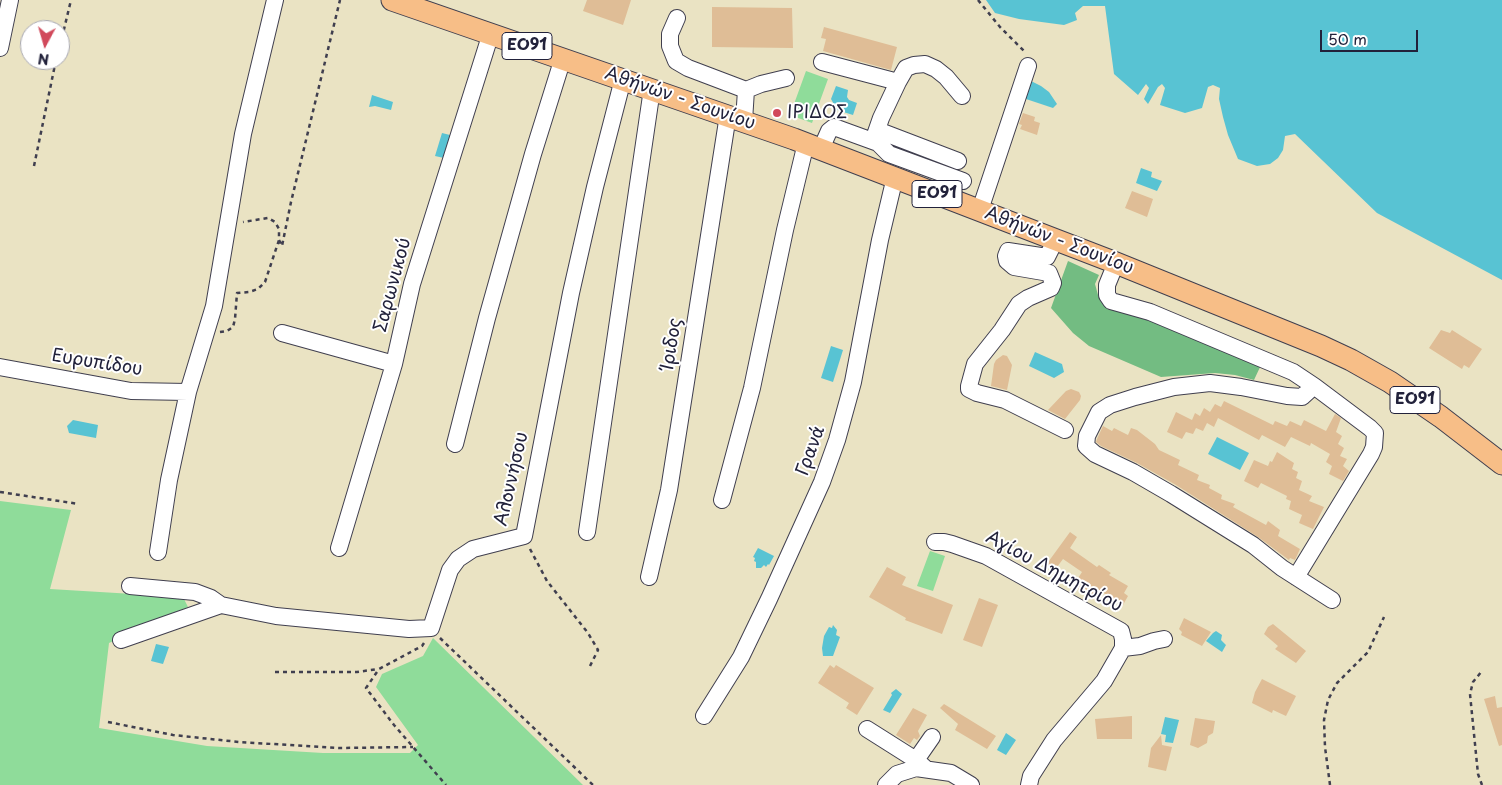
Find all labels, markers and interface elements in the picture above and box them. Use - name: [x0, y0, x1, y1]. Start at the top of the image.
- north arrow: [20, 20, 70, 70]
- scale bar: [1322, 20, 1420, 52]
- text: 50 m: [1328, 27, 1367, 50]
- road number: ΕΟ91: [502, 32, 552, 59]
- text: N: [37, 48, 50, 70]
- street label: Αθήνών - Σουνίου: [602, 63, 758, 135]
- place label: ΙΡΙΔΟΣ: [787, 102, 847, 124]
- marker: ΙΡΙΔΟΣ: [771, 107, 783, 119]
- road number: ΕΟ91: [912, 180, 962, 208]
- street label: Αθήνών - Σουνίου: [982, 203, 1136, 279]
- street label: Σαρωνικού: [370, 236, 416, 334]
- street label: Ίριδος: [657, 317, 687, 371]
- street label: Ευρυπίδου: [50, 345, 144, 381]
- road number: ΕΟ91: [1390, 386, 1440, 414]
- street label: Γρανά: [792, 423, 830, 479]
- street label: Αλοννήσου: [491, 430, 533, 528]
- street label: Αγίου Δημητρίου: [982, 527, 1126, 617]

